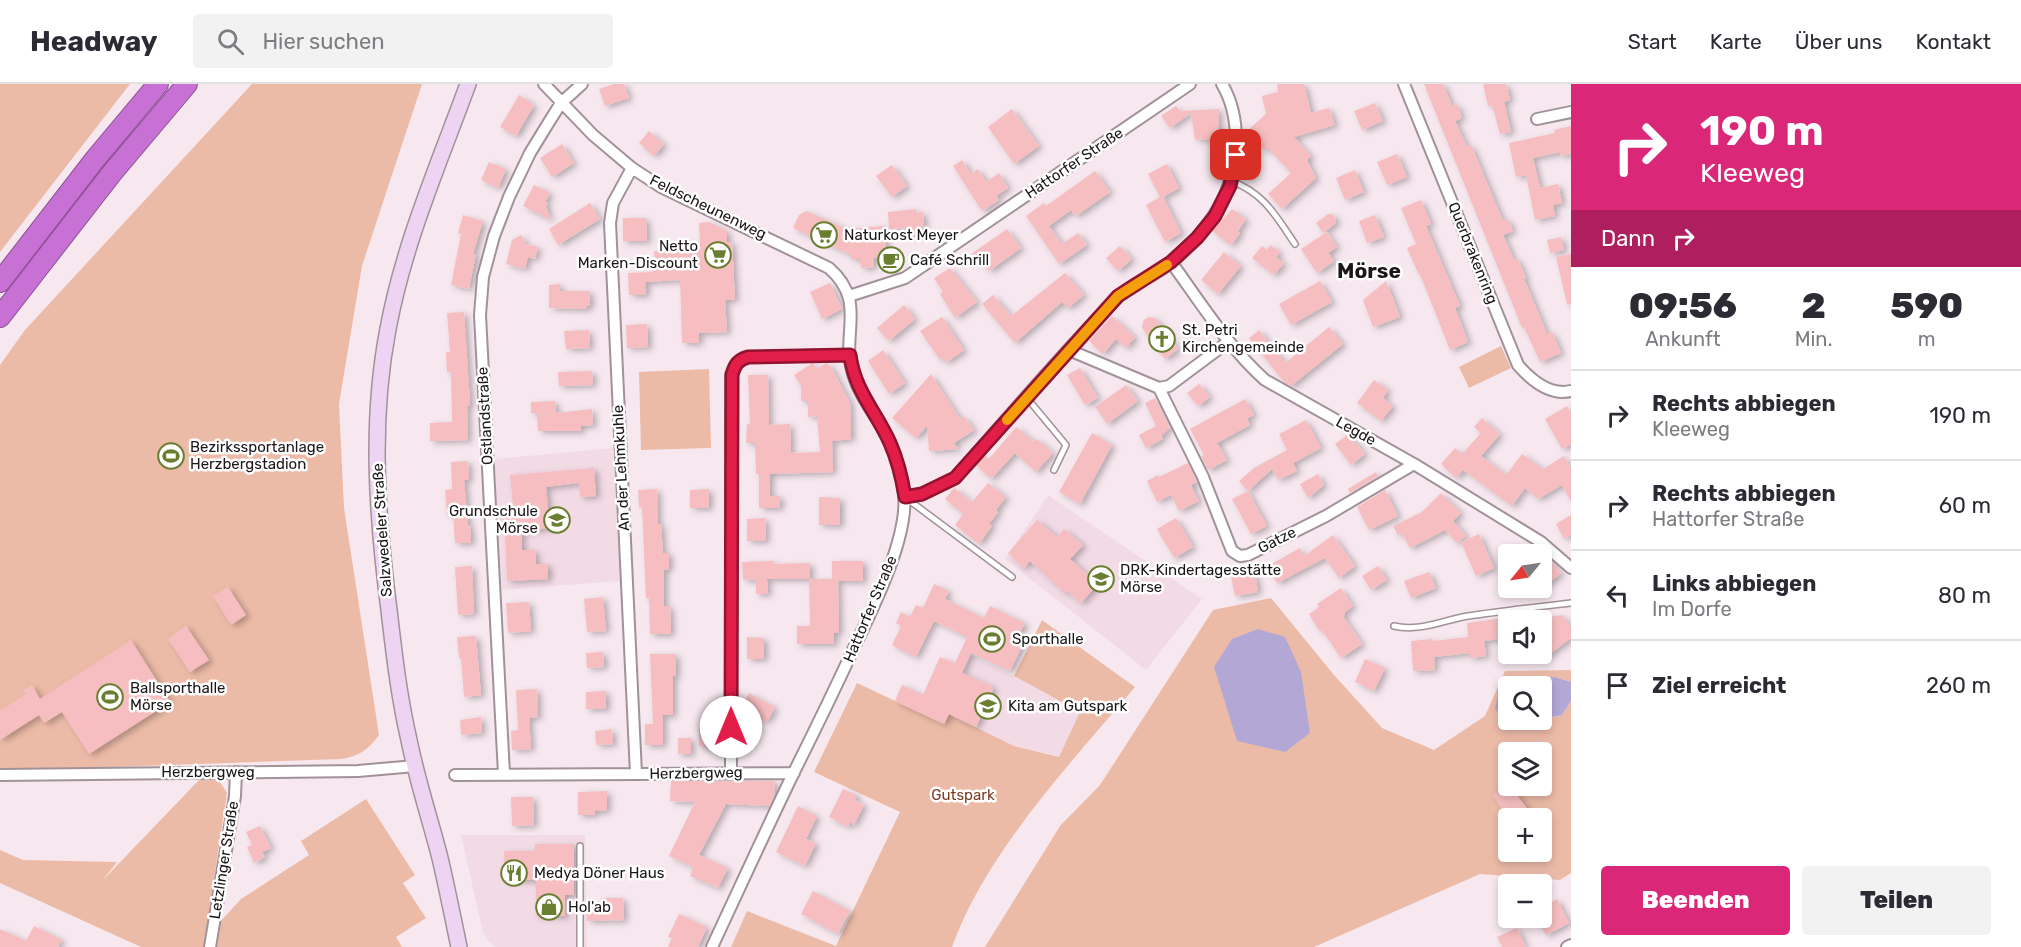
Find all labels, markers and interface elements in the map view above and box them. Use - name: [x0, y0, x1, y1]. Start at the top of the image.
- search box: [193, 14, 613, 68]
- text: Headway: [30, 25, 157, 58]
- icon: search: [214, 25, 247, 58]
- text: Hier suchen: [262, 28, 385, 55]
- text: Start: [1628, 29, 1677, 54]
- text: Karte: [1710, 29, 1762, 54]
- text: Über uns: [1795, 29, 1883, 54]
- text: Kontakt: [1916, 29, 1991, 54]
- text: 190 m: [1700, 106, 1824, 156]
- icon: right: [1601, 108, 1679, 186]
- street label: Hattorfer Straße: [1022, 124, 1126, 202]
- pin: [1210, 129, 1261, 180]
- icon: arrive: [1219, 138, 1252, 171]
- text: Kleeweg: [1700, 157, 1805, 189]
- street label: Feldscheunenweg: [647, 171, 769, 243]
- street label: Querbrakenring: [1444, 199, 1502, 307]
- supermarket icon: Naturkost Meyer: [809, 220, 839, 250]
- icon: right: [1667, 222, 1700, 255]
- text: Dann: [1601, 225, 1655, 252]
- place label: Naturkost Meyer: [844, 226, 959, 244]
- place label: Netto Marken-Discount: [578, 237, 698, 272]
- supermarket icon: Netto Marken-Discount: [703, 240, 733, 270]
- cafe icon: Café Schrill: [876, 245, 906, 275]
- place label: Café Schrill: [910, 251, 989, 269]
- district label: Mörse: [1337, 258, 1401, 283]
- text: 09:56: [1629, 284, 1737, 327]
- text: 2: [1801, 284, 1826, 327]
- text: 590: [1890, 284, 1963, 327]
- place label: St. Petri Kirchengemeinde: [1182, 321, 1304, 356]
- church icon: St. Petri Kirchengemeinde: [1147, 324, 1177, 354]
- text: Ankunft: [1645, 327, 1720, 351]
- text: Min.: [1795, 327, 1833, 351]
- text: m: [1918, 327, 1936, 351]
- street label: Ostlandstraße: [473, 366, 497, 466]
- text: Rechts abbiegen: [1652, 390, 1836, 417]
- icon: right: [1601, 399, 1634, 432]
- text: 190 m: [1930, 402, 1991, 429]
- street label: An der Lehmkuhle: [609, 404, 633, 532]
- street label: Legde: [1333, 413, 1379, 449]
- text: Kleeweg: [1652, 417, 1730, 441]
- place label: Bezirkssportanlage Herzbergstadion: [190, 438, 324, 473]
- sports icon: Bezirkssportanlage Herzbergstadion: [156, 441, 186, 471]
- street label: Salzwedeler Straße: [368, 463, 396, 597]
- text: Rechts abbiegen: [1652, 480, 1836, 507]
- icon: right: [1601, 489, 1634, 522]
- text: 60 m: [1939, 492, 1991, 519]
- place label: Grundschule Mörse: [449, 502, 538, 537]
- school or university icon: Grundschule Mörse: [542, 505, 572, 535]
- text: Hattorfer Straße: [1652, 507, 1804, 531]
- street label: Gatze: [1255, 523, 1299, 557]
- north arrow: [1498, 544, 1552, 598]
- map controls: [1498, 544, 1552, 928]
- street label: Hattorfer Straße: [839, 553, 901, 665]
- place label: DRK-Kindertagesstätte Mörse: [1120, 561, 1281, 596]
- school or university icon: DRK-Kindertagesstätte Mörse: [1086, 564, 1116, 594]
- text: Links abbiegen: [1652, 570, 1816, 597]
- icon: left: [1601, 579, 1634, 612]
- text: 80 m: [1938, 582, 1991, 609]
- text: Im Dorfe: [1652, 597, 1732, 621]
- button: sound: [1498, 610, 1552, 664]
- sports icon: Sporthalle: [977, 624, 1007, 654]
- place label: Sporthalle: [1012, 630, 1084, 648]
- icon: arrive: [1601, 669, 1634, 702]
- text: Ziel erreicht: [1652, 672, 1786, 699]
- text: 260 m: [1926, 672, 1991, 699]
- button: search: [1498, 676, 1552, 730]
- place label: Ballsporthalle Mörse: [130, 679, 225, 714]
- sports icon: Ballsporthalle Mörse: [95, 682, 125, 712]
- school or university icon: Kita am Gutspark: [973, 691, 1003, 721]
- position arrow: [699, 695, 763, 759]
- place label: Kita am Gutspark: [1008, 697, 1127, 715]
- button: layers: [1498, 742, 1552, 796]
- street label: Herzbergweg: [161, 763, 255, 781]
- street label: Herzbergweg: [649, 763, 743, 783]
- park label: Gutspark: [931, 786, 995, 804]
- street label: Letzlinger Straße: [206, 800, 242, 920]
- button: +: [1498, 808, 1552, 862]
- restaurant icon: Medya Döner Haus: [499, 858, 529, 888]
- place label: Medya Döner Haus: [534, 864, 665, 882]
- button: Beenden: [1601, 866, 1790, 935]
- button: Teilen: [1802, 866, 1991, 935]
- button: −: [1498, 874, 1552, 928]
- shop icon: Hol'ab: [534, 892, 564, 922]
- place label: Hol'ab: [568, 898, 611, 916]

